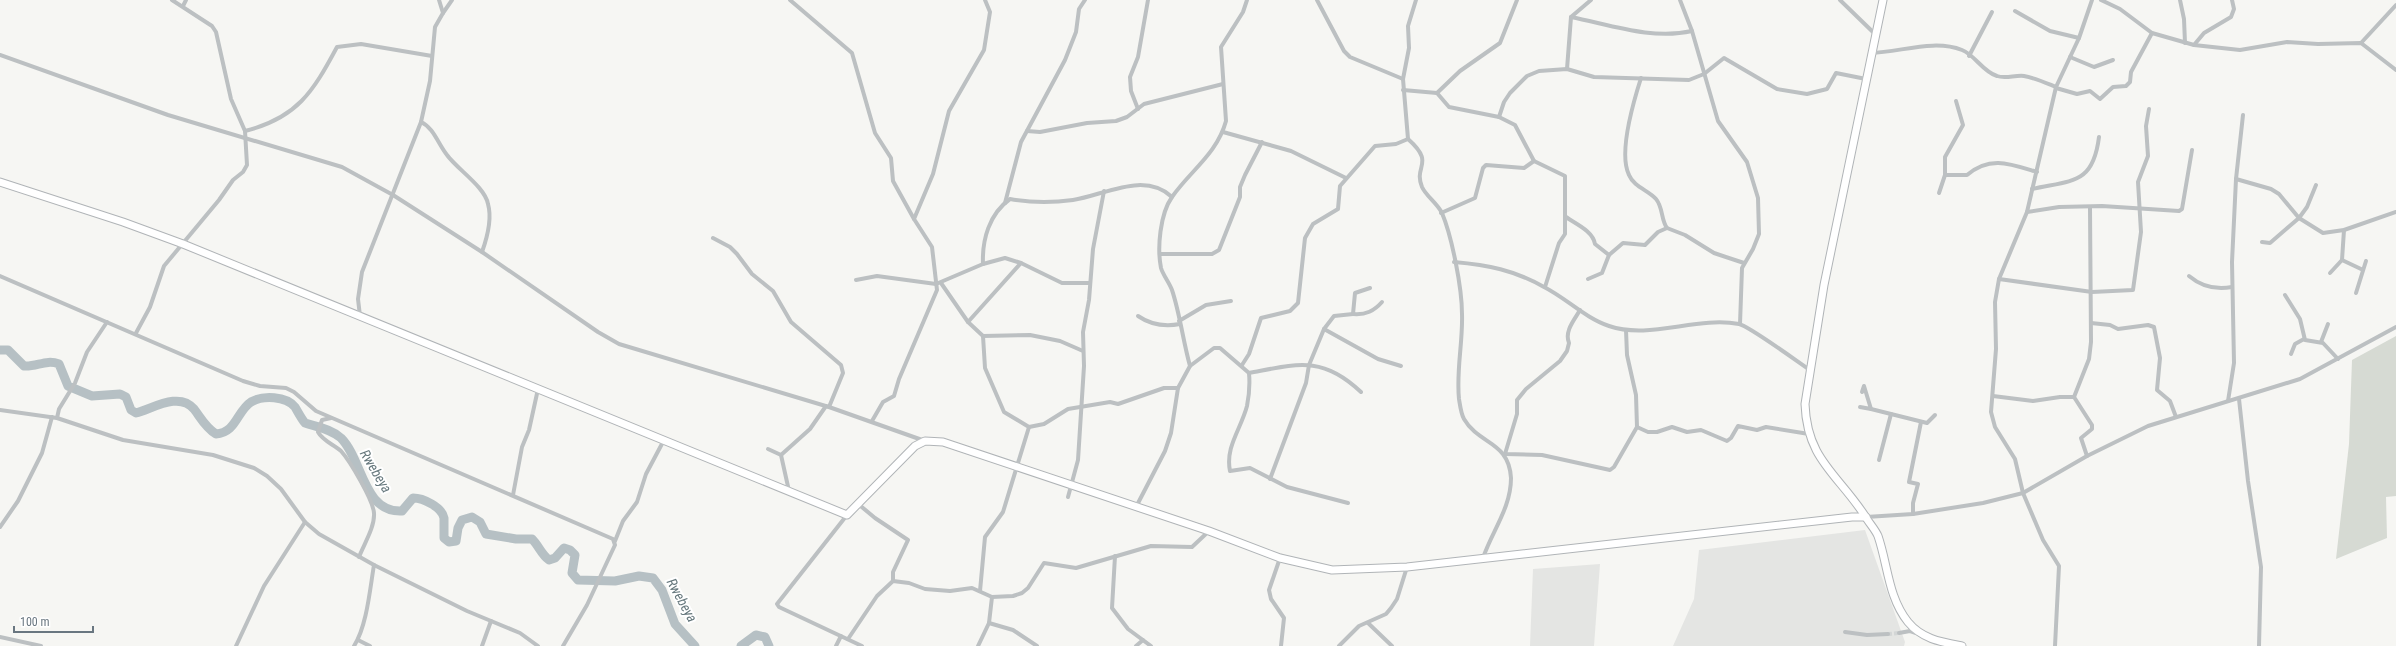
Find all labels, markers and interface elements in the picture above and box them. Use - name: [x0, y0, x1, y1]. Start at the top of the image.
- water label: Rwebeya: [357, 447, 395, 495]
- water label: Rwebeya: [664, 575, 700, 625]
- scale bar: [14, 608, 93, 634]
- text: 100 m: [20, 615, 50, 629]

